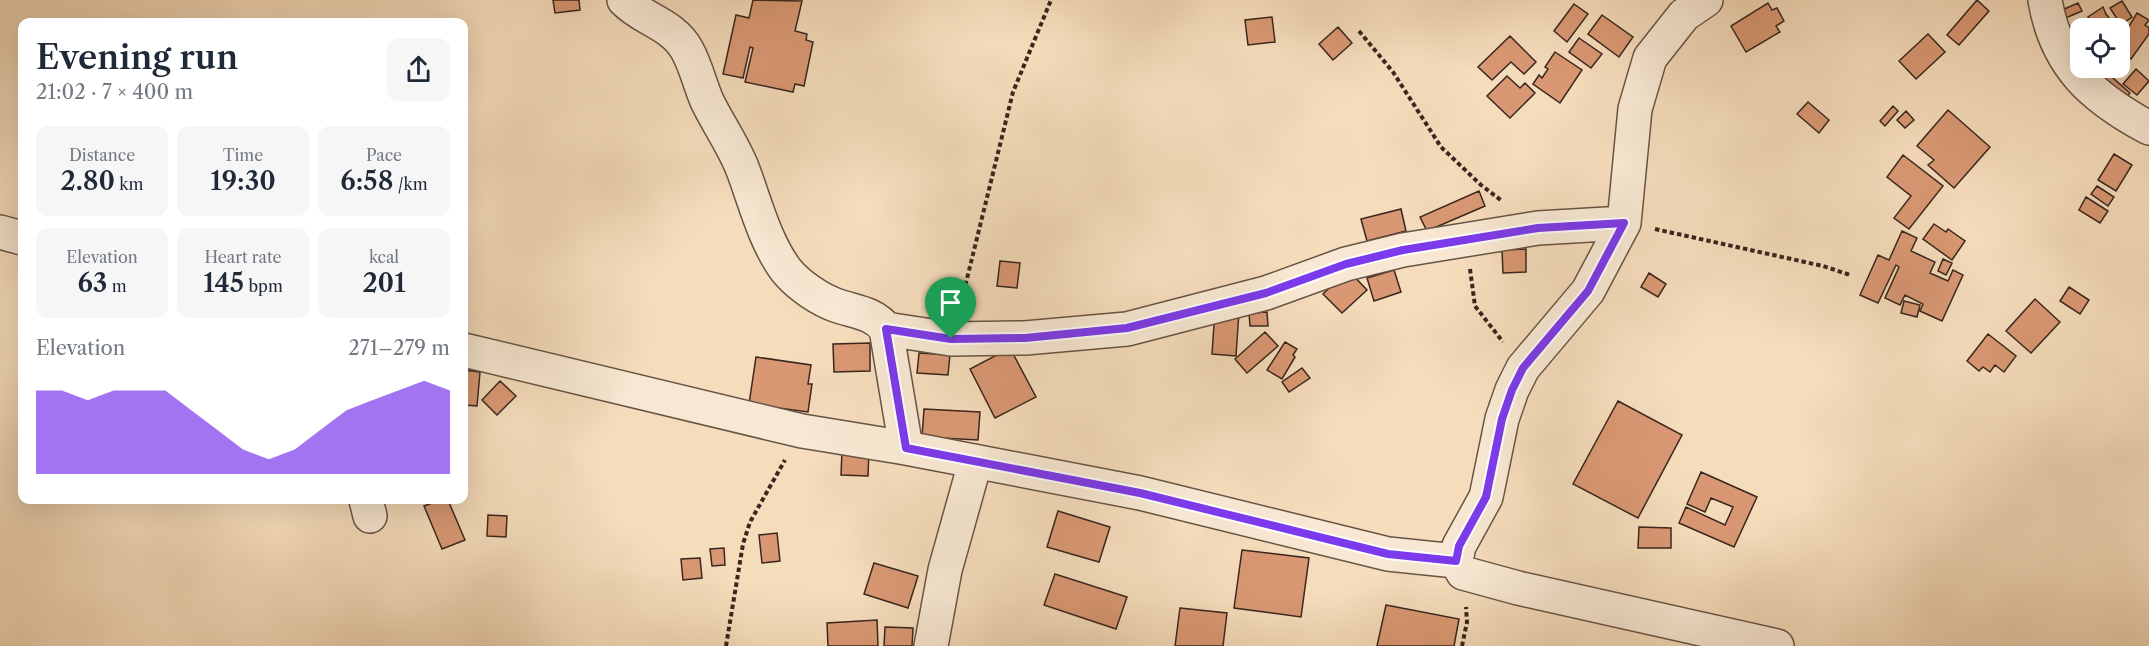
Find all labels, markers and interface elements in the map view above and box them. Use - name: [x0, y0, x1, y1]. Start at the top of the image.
- map controls: [2070, 18, 2130, 78]
- button: locate: [2070, 18, 2130, 78]
- text: Evening run: [36, 37, 238, 78]
- button: share: [387, 38, 450, 101]
- text: 21:02 · 7 × 400 m: [36, 80, 193, 104]
- text: Distance: [69, 145, 135, 165]
- text: Time: [223, 145, 263, 165]
- text: Pace: [366, 145, 402, 165]
- text: 2.80: [60, 165, 115, 197]
- text: 19:30: [210, 165, 276, 197]
- text: 6:58: [340, 165, 393, 197]
- text: km: [115, 174, 144, 194]
- text: /km: [393, 174, 428, 194]
- text: Elevation: [66, 247, 138, 267]
- text: Heart rate: [204, 247, 282, 267]
- text: kcal: [369, 247, 399, 267]
- text: 63: [77, 267, 107, 299]
- text: 145: [203, 267, 244, 299]
- text: 201: [362, 267, 406, 299]
- text: m: [107, 276, 127, 296]
- text: bpm: [244, 276, 283, 296]
- pin: [925, 277, 976, 339]
- icon: arrive: [934, 286, 967, 319]
- text: Elevation: [36, 336, 125, 360]
- text: 271–279 m: [348, 336, 450, 360]

